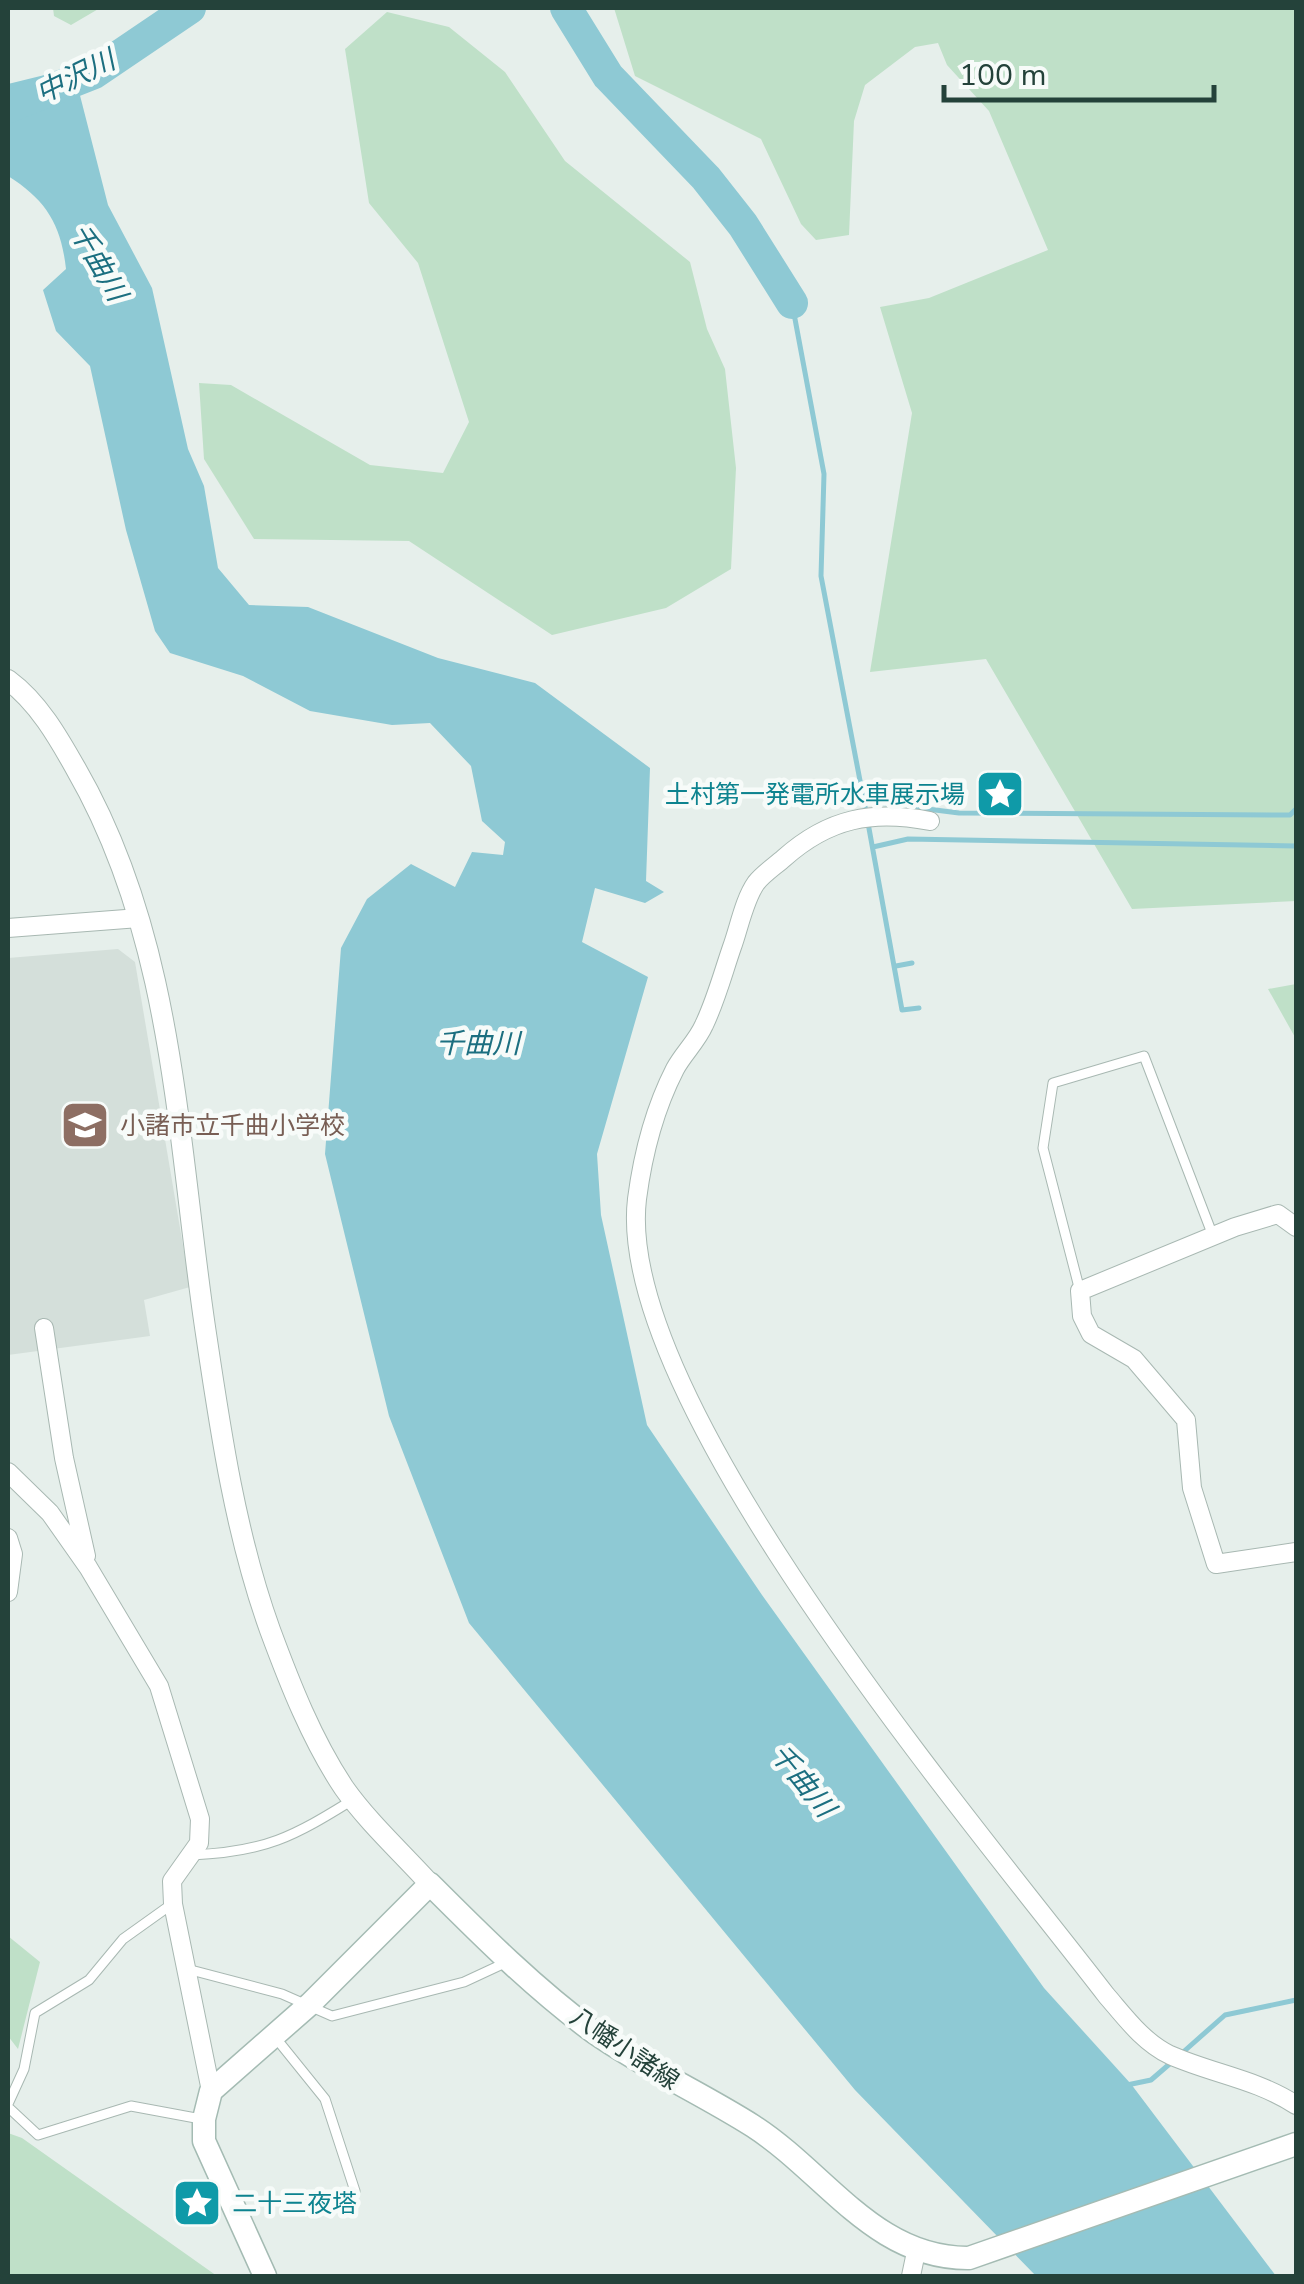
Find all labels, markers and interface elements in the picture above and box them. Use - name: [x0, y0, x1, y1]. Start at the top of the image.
- water label: 中沢川: [29, 40, 124, 112]
- scale bar: [944, 40, 1214, 102]
- text: 100 m: [959, 55, 1046, 96]
- water label: 千曲川: [61, 217, 137, 311]
- place icon: 土村第一発電所水車展示場: [974, 768, 1026, 820]
- place label: 土村第一発電所水車展示場: [665, 778, 965, 812]
- water label: 千曲川: [436, 1025, 523, 1063]
- school or university icon: 小諸市立千曲小学校: [59, 1099, 111, 1151]
- place label: 小諸市立千曲小学校: [120, 1109, 345, 1143]
- water label: 千曲川: [761, 1736, 845, 1828]
- street label: 八幡小諸線: [563, 2000, 686, 2098]
- place icon: 二十三夜塔: [171, 2177, 223, 2229]
- place label: 二十三夜塔: [232, 2187, 357, 2221]

